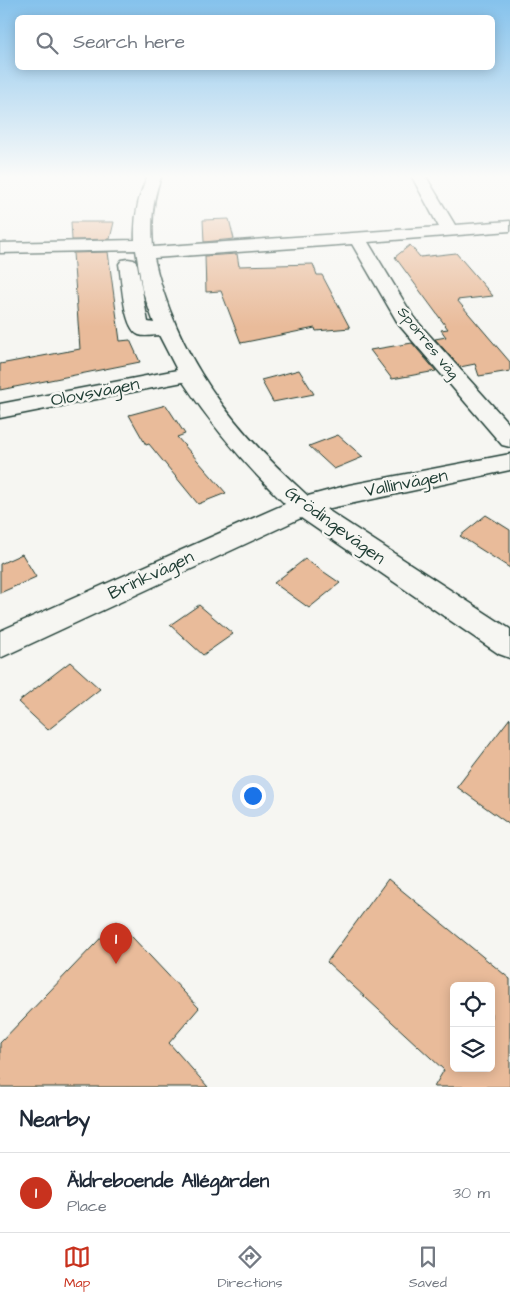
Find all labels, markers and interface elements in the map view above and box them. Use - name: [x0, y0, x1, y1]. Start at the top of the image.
- search box: [15, 15, 495, 70]
- icon: search: [33, 29, 61, 57]
- text: Search here: [73, 29, 185, 56]
- street label: Sporres väg: [391, 302, 464, 385]
- street label: Olovsvägen: [48, 371, 142, 414]
- street label: Vallinvägen: [362, 463, 450, 504]
- street label: Grödingevägen: [279, 480, 390, 571]
- street label: Brinkvägen: [104, 544, 198, 607]
- your location: [240, 783, 266, 809]
- pin: 1: [100, 923, 132, 964]
- map controls: [450, 982, 495, 1072]
- button: locate: [450, 982, 495, 1027]
- button: layers: [450, 1027, 495, 1072]
- text: Nearby: [20, 1105, 90, 1134]
- text: Äldreboende Allégården: [67, 1168, 269, 1195]
- text: 1: [35, 1182, 37, 1204]
- text: 30 m: [453, 1182, 490, 1204]
- text: Place: [67, 1195, 107, 1217]
- tab: Map: [63, 1243, 91, 1293]
- tab: Directions: [217, 1243, 282, 1293]
- tab: Saved: [409, 1243, 447, 1293]

